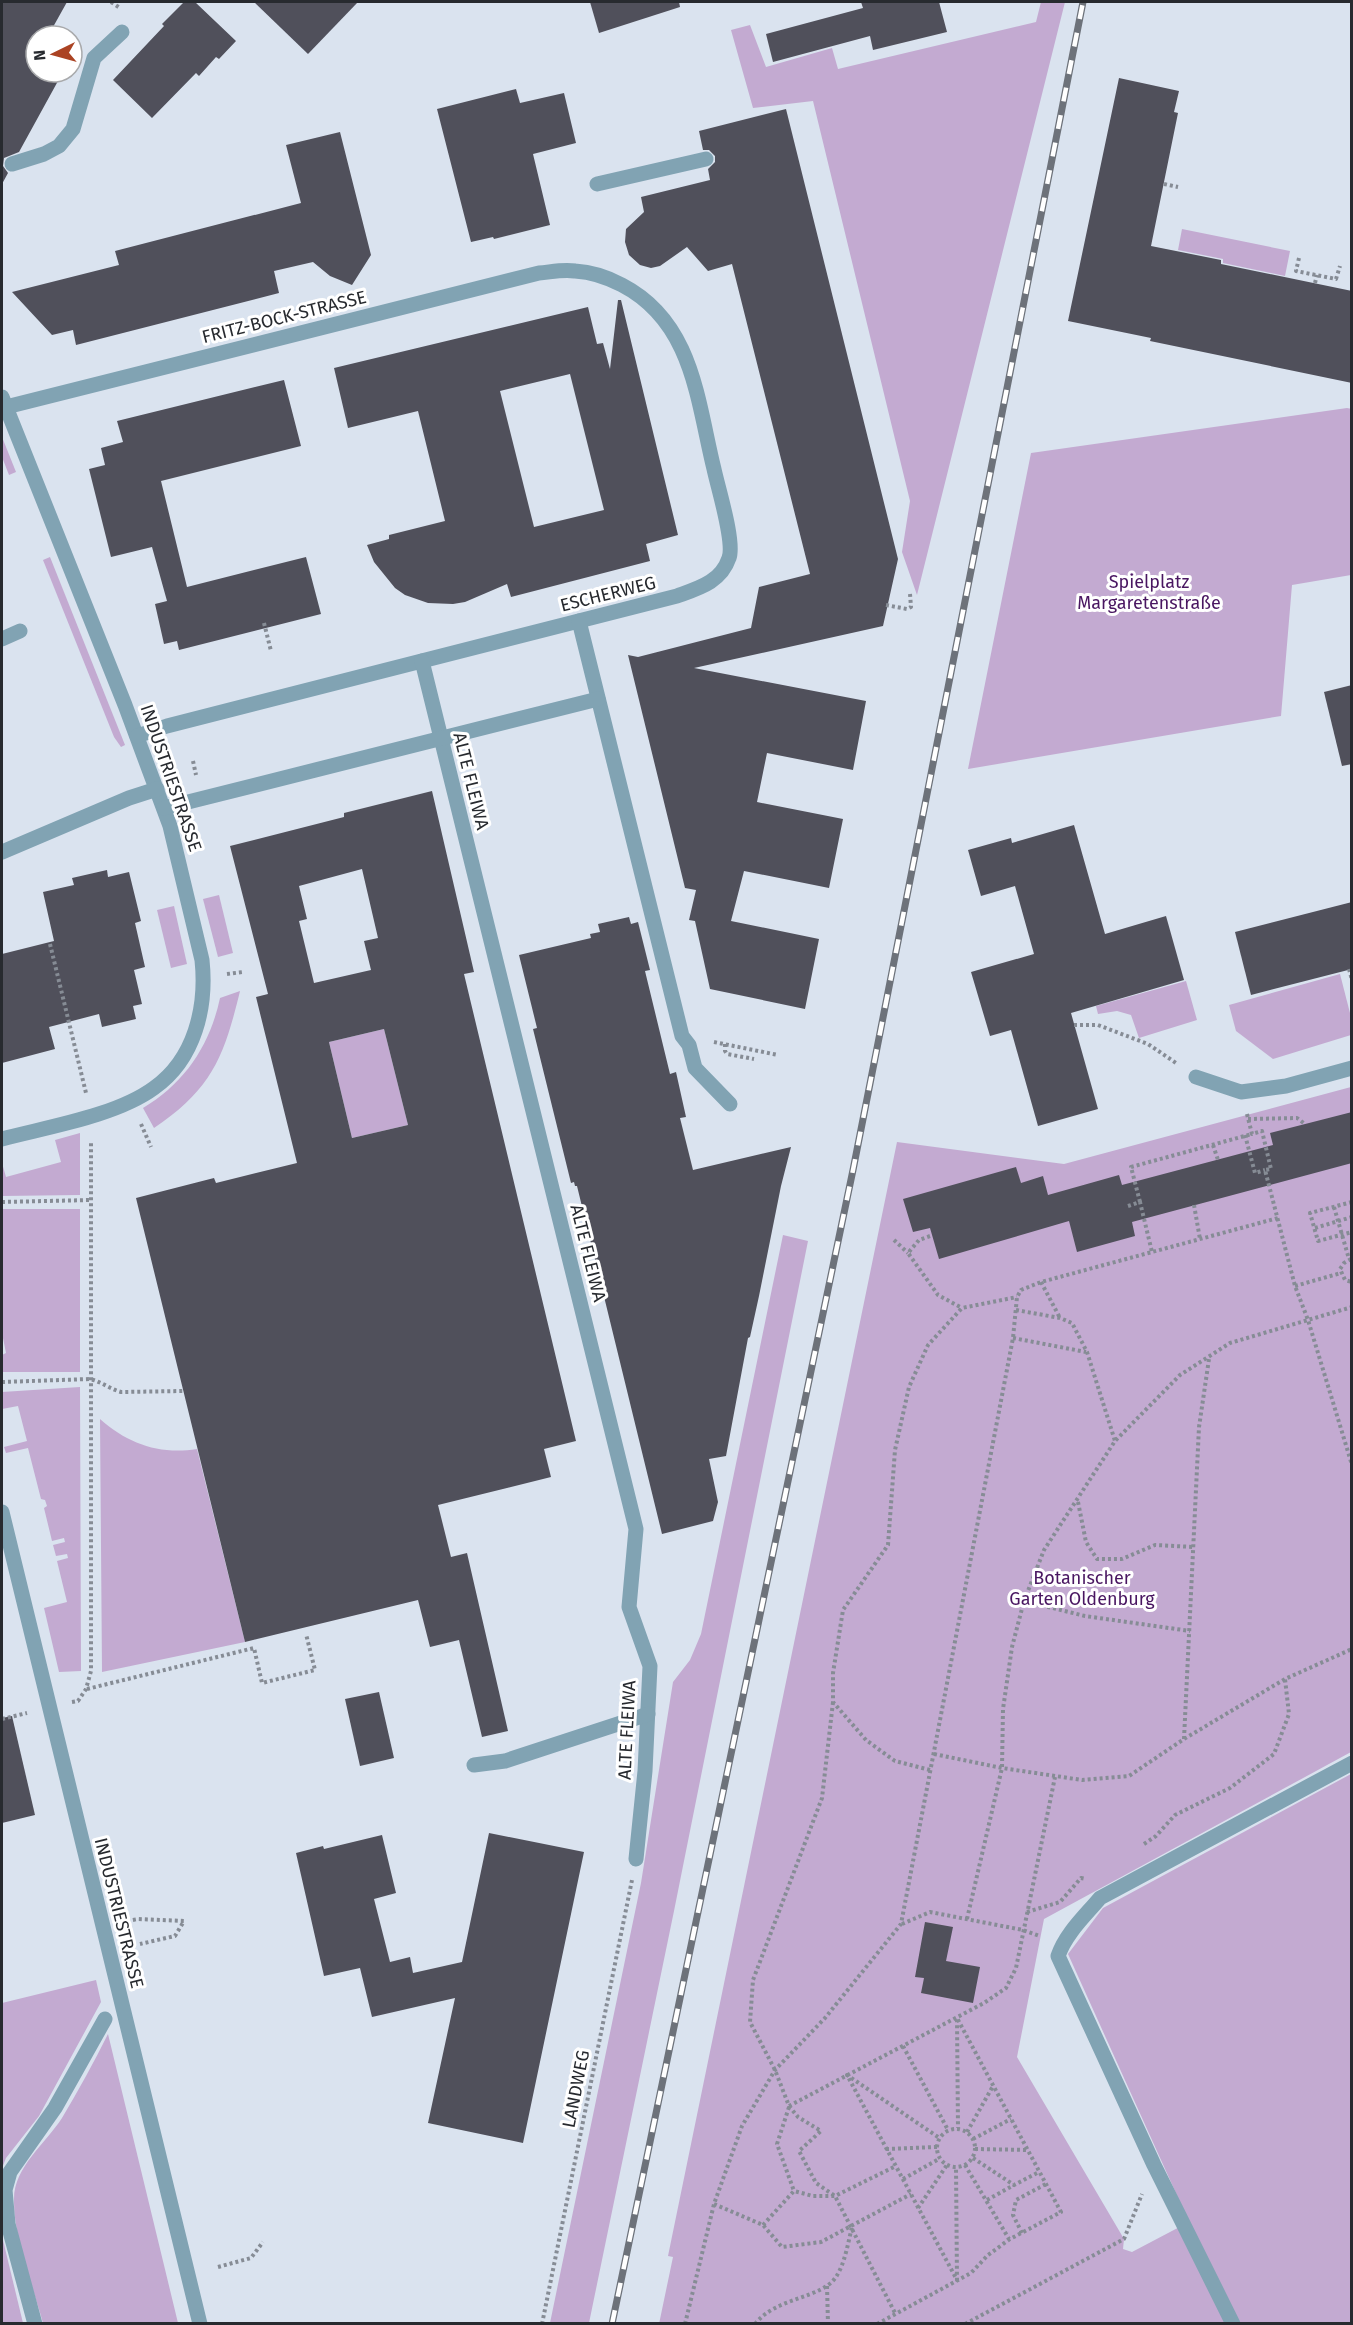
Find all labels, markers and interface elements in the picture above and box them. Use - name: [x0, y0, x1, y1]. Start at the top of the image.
- north arrow: [24, 24, 84, 84]
- text: N: [30, 49, 49, 61]
- street label: FRITZ-BOCK-STRASSE: [200, 286, 368, 348]
- park label: Spielplatz Margaretenstraße: [1077, 571, 1221, 614]
- street label: ESCHERWEG: [558, 572, 658, 616]
- street label: INDUSTRIESTRASSE: [135, 701, 207, 855]
- street label: ALTE FLEIWA: [448, 730, 494, 833]
- street label: ALTE FLEIWA: [565, 1202, 611, 1305]
- park label: Botanischer Garten Oldenburg: [1009, 1567, 1155, 1610]
- street label: ALTE FLEIWA: [613, 1679, 641, 1780]
- street label: INDUSTRIESTRASSE: [90, 1835, 148, 1991]
- street label: LANDWEG: [558, 2048, 594, 2130]

